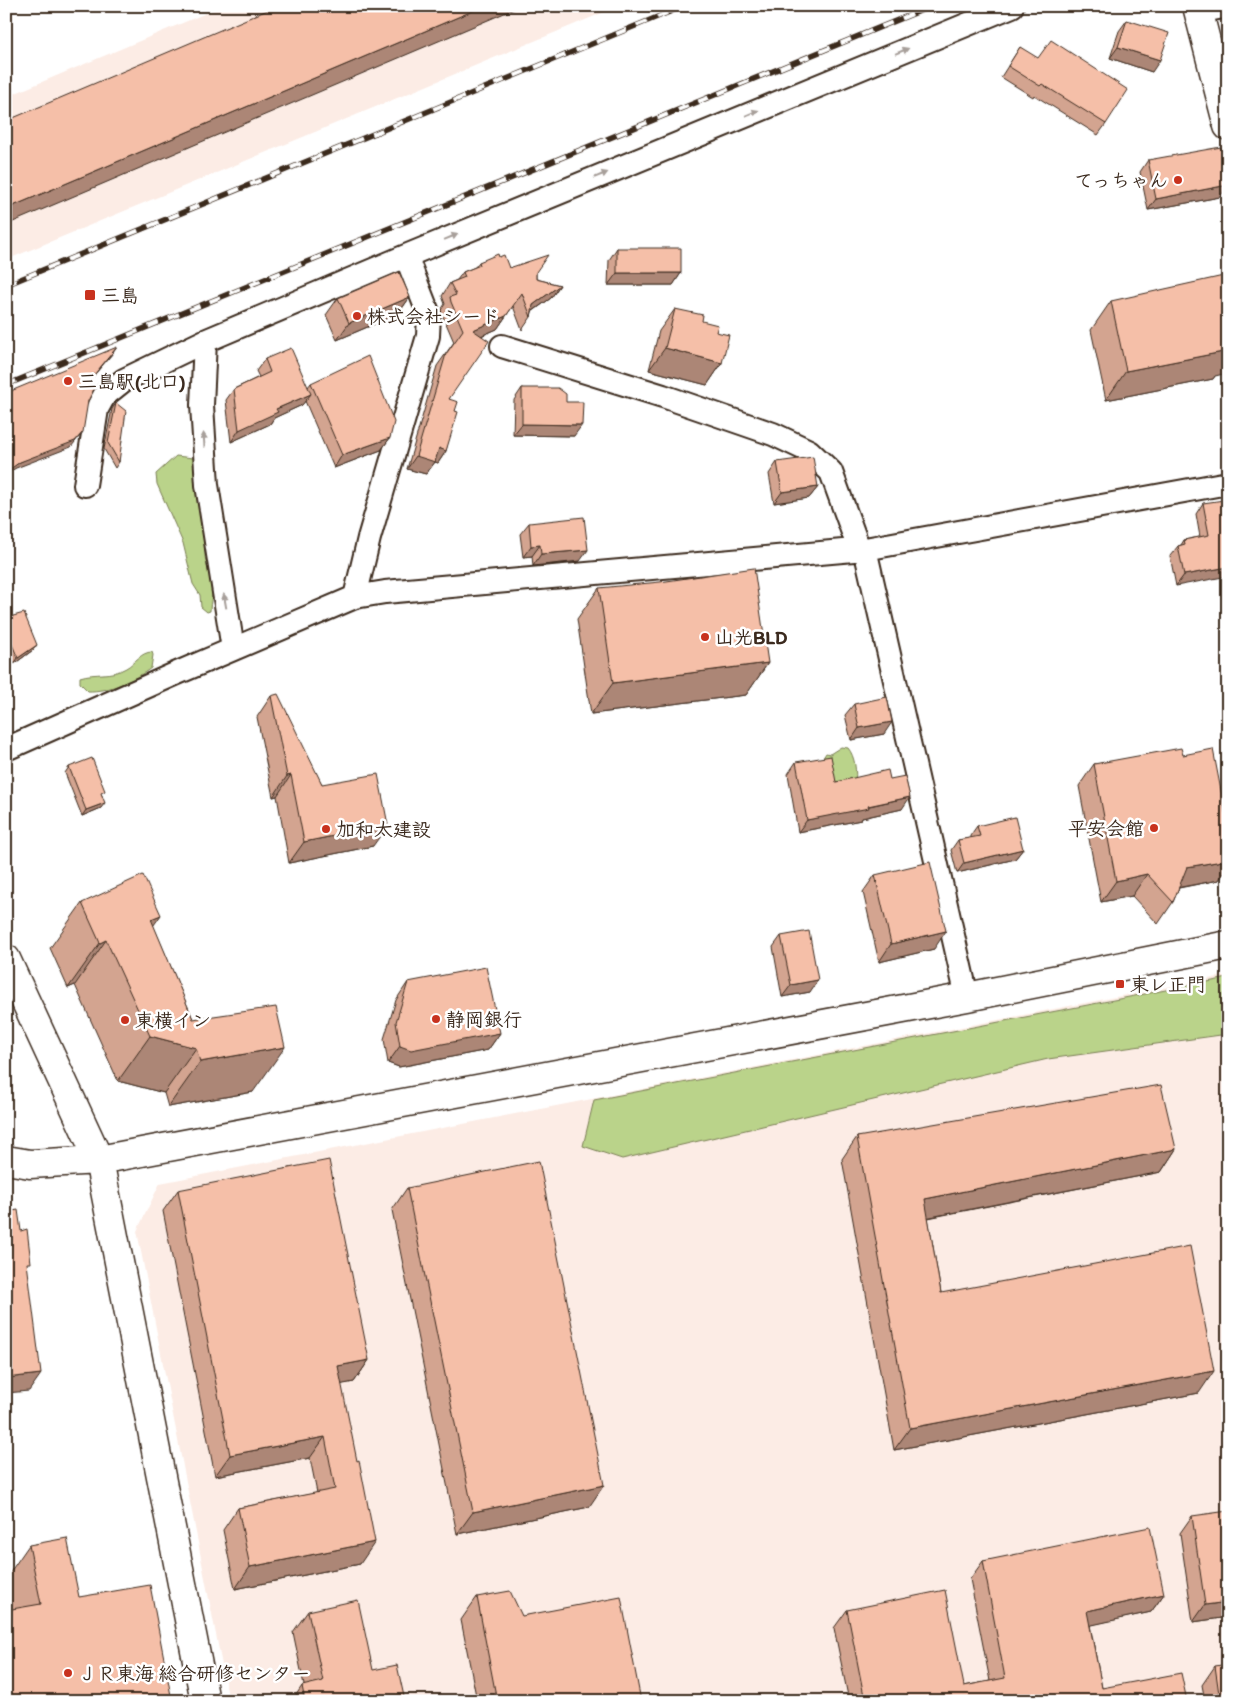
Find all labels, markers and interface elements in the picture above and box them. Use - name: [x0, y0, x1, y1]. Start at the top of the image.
- one-way arrow: [895, 47, 909, 55]
- one-way arrow: [745, 109, 759, 117]
- place label: てっちゃん: [1074, 169, 1168, 192]
- one-way arrow: [594, 171, 609, 179]
- marker: てっちゃん: [1172, 174, 1184, 186]
- one-way arrow: [444, 233, 459, 241]
- place label: 三島: [101, 284, 139, 307]
- marker: 三島: [83, 288, 97, 302]
- place label: 株式会社シード: [367, 305, 500, 328]
- marker: 株式会社シード: [351, 310, 363, 322]
- place label: 三島駅(北口): [78, 370, 185, 393]
- marker: 三島駅(北口): [62, 375, 74, 387]
- one-way arrow: [200, 432, 208, 448]
- one-way arrow: [221, 593, 229, 609]
- place label: 山光BLD: [715, 626, 788, 649]
- marker: 山光BLD: [699, 631, 711, 643]
- place label: 平安会館: [1068, 817, 1144, 840]
- place label: 加和太建設: [336, 818, 431, 841]
- marker: 平安会館: [1148, 822, 1160, 834]
- marker: 加和太建設: [320, 823, 332, 835]
- place label: 東レ正門: [1130, 973, 1206, 996]
- marker: 東レ正門: [1114, 978, 1126, 990]
- place label: 静岡銀行: [446, 1008, 522, 1031]
- place label: 東横イン: [135, 1009, 211, 1032]
- marker: 静岡銀行: [430, 1013, 442, 1025]
- marker: 東横イン: [119, 1014, 131, 1026]
- place label: ＪＲ東海 総合研修センター: [78, 1662, 310, 1685]
- marker: ＪＲ東海 総合研修センター: [62, 1667, 74, 1679]

